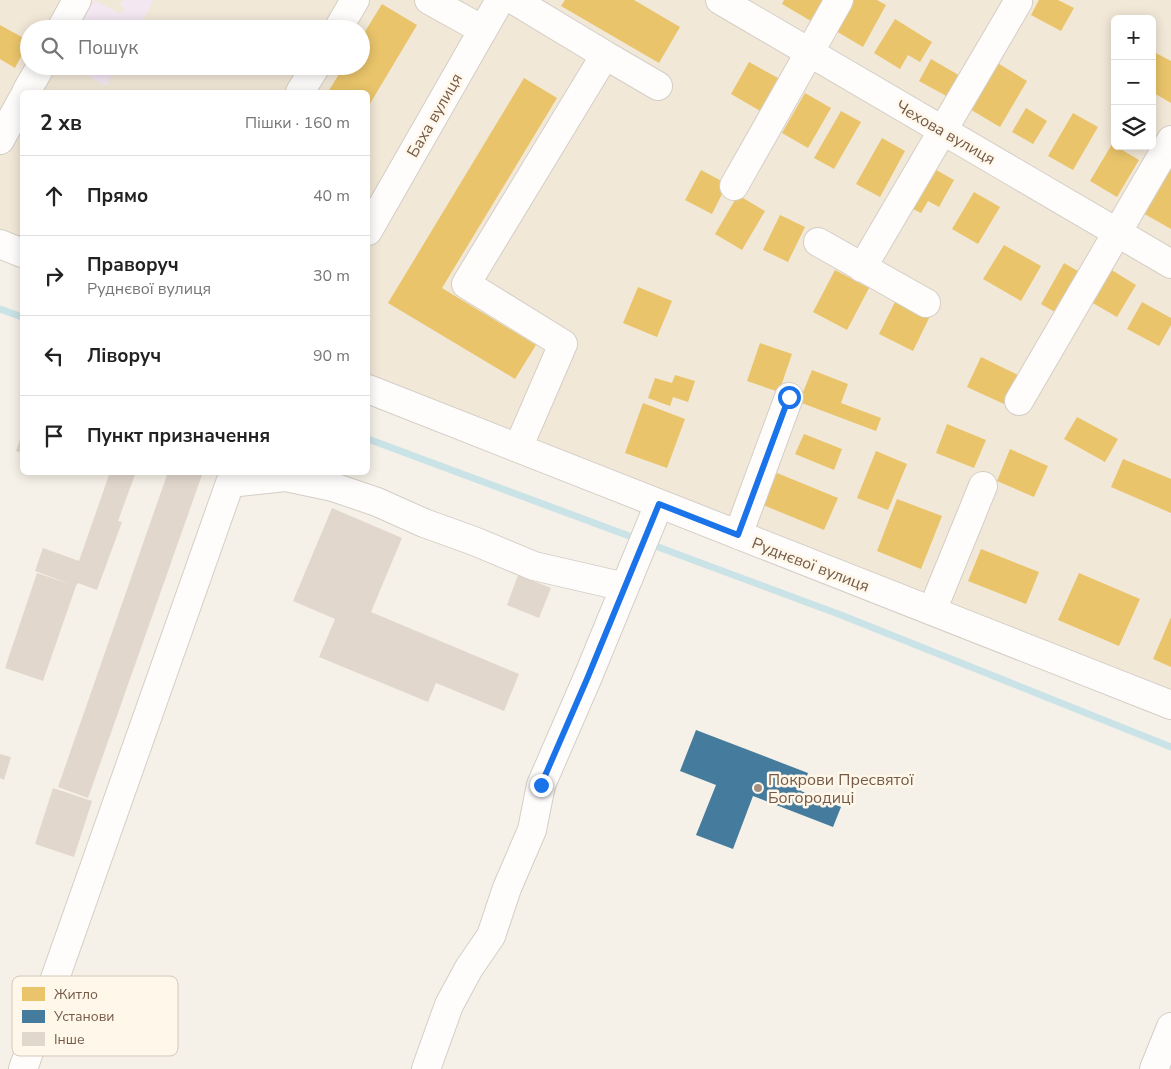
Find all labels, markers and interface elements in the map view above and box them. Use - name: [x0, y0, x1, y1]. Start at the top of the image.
- map controls: [1111, 15, 1156, 150]
- button: +: [1111, 15, 1156, 60]
- search box: [20, 20, 370, 75]
- icon: search: [38, 34, 66, 62]
- text: Пошук: [78, 35, 138, 61]
- button: −: [1111, 60, 1156, 105]
- street label: Баха вулиця: [402, 69, 468, 162]
- street label: Чехова вулиця: [892, 95, 999, 170]
- button: layers: [1111, 105, 1156, 150]
- text: 2 хв: [40, 109, 82, 137]
- text: Пішки · 160 m: [245, 112, 350, 134]
- icon: ahead: [40, 182, 68, 210]
- text: Прямо: [87, 183, 148, 209]
- text: 40 m: [313, 185, 350, 207]
- text: Праворуч: [87, 252, 179, 278]
- icon: right: [40, 262, 68, 290]
- text: 30 m: [313, 265, 350, 287]
- text: Руднєвої вулиця: [87, 278, 211, 300]
- icon: left: [40, 342, 68, 370]
- text: Ліворуч: [87, 343, 161, 369]
- text: 90 m: [313, 345, 350, 367]
- route start: [778, 386, 801, 409]
- icon: arrive: [40, 422, 68, 450]
- text: Пункт призначення: [87, 423, 270, 449]
- street label: Руднєвої вулиця: [749, 532, 873, 597]
- place label: Покрови Пресвятої Богородиці: [768, 769, 915, 809]
- route end: [530, 774, 553, 797]
- marker: Покрови Пресвятої Богородиці: [752, 782, 764, 794]
- legend: [12, 976, 178, 1056]
- text: Житло: [54, 985, 98, 1004]
- text: Установи: [53, 1007, 115, 1026]
- text: Інше: [54, 1030, 85, 1049]

